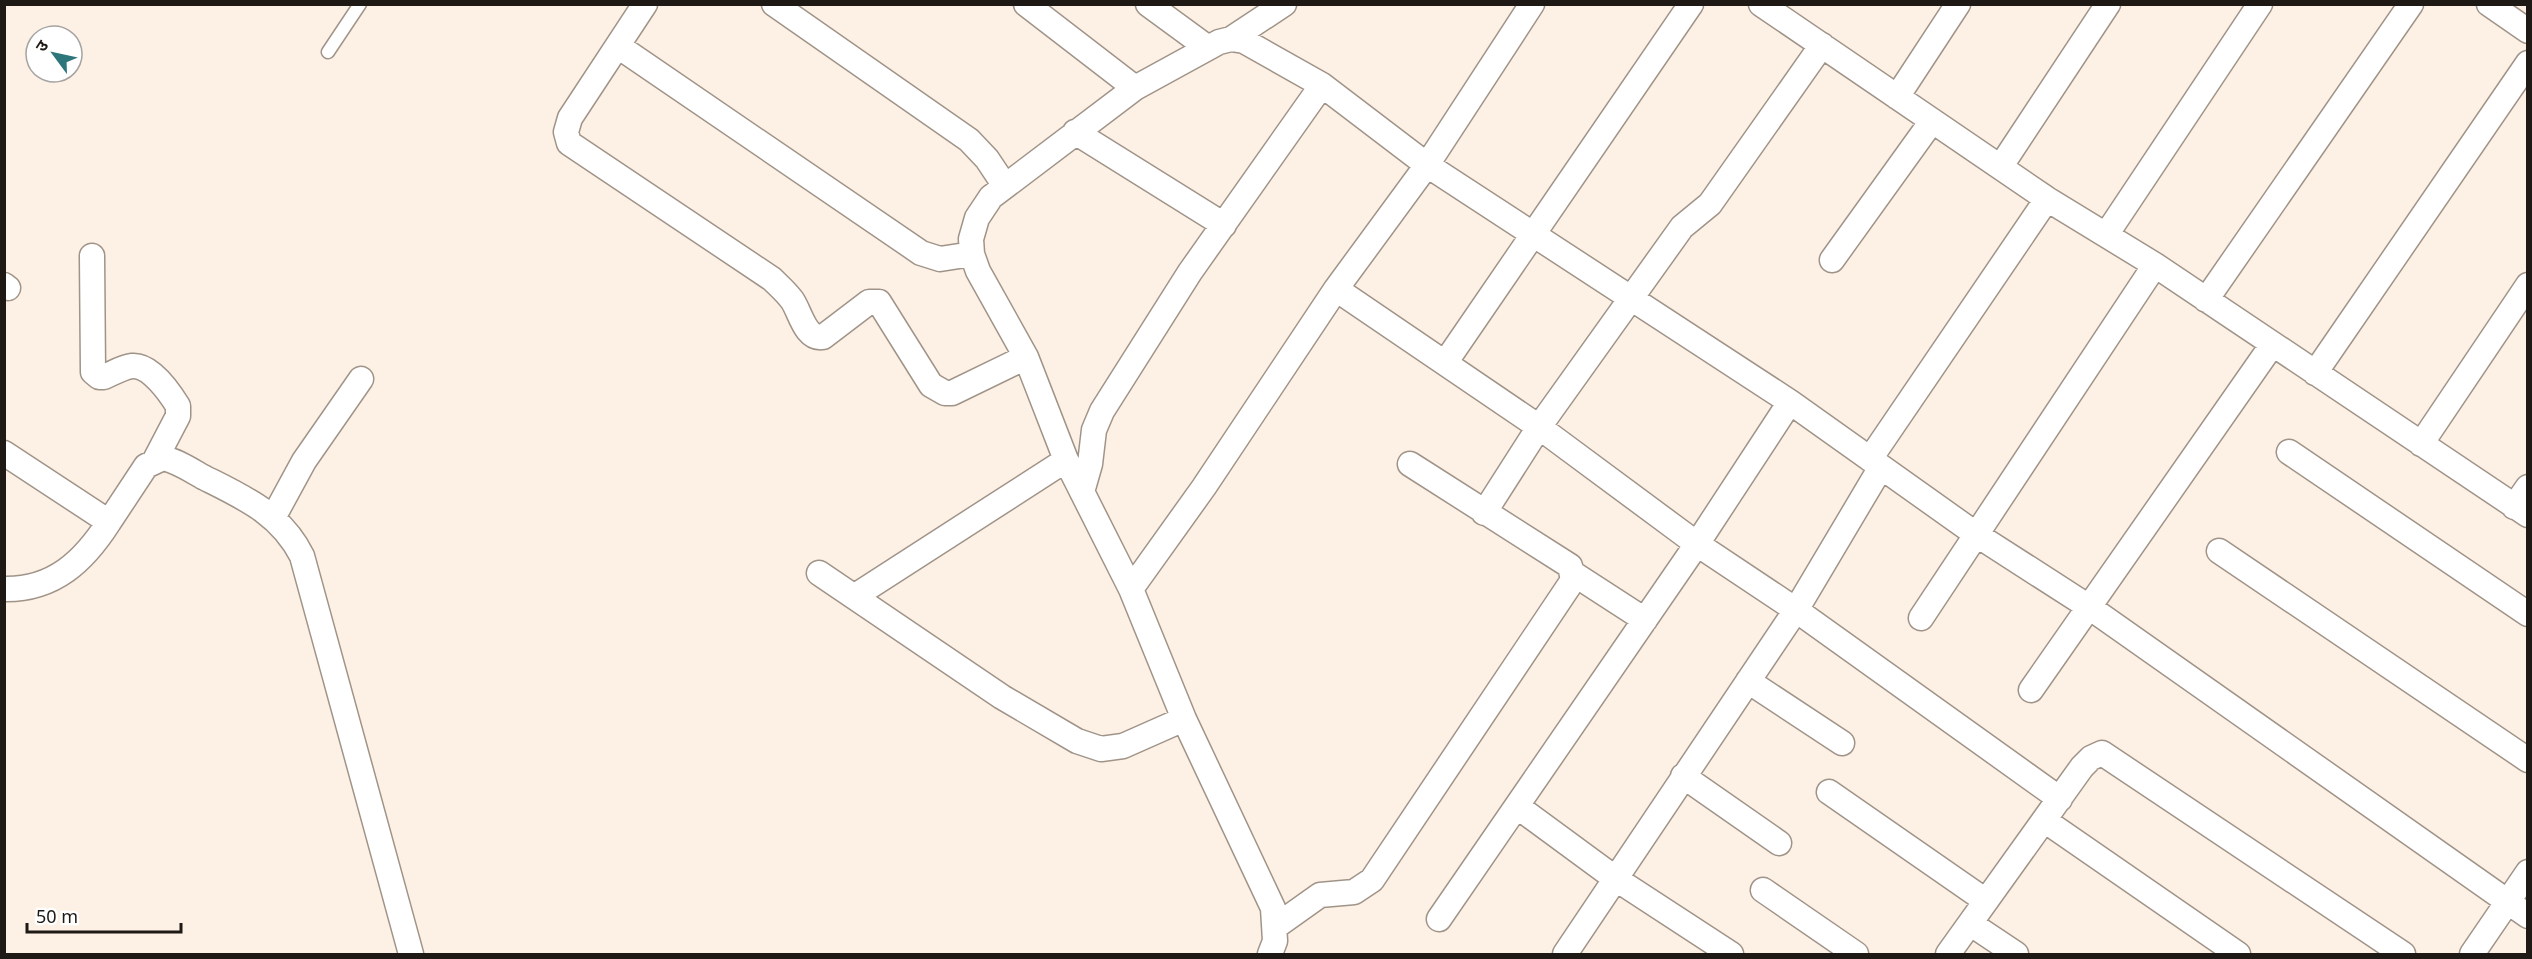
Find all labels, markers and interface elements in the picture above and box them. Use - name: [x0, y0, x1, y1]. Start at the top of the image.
- north arrow: [24, 24, 84, 84]
- text: उ: [30, 35, 54, 56]
- scale bar: [27, 896, 182, 934]
- text: 50 m: [36, 904, 78, 928]

